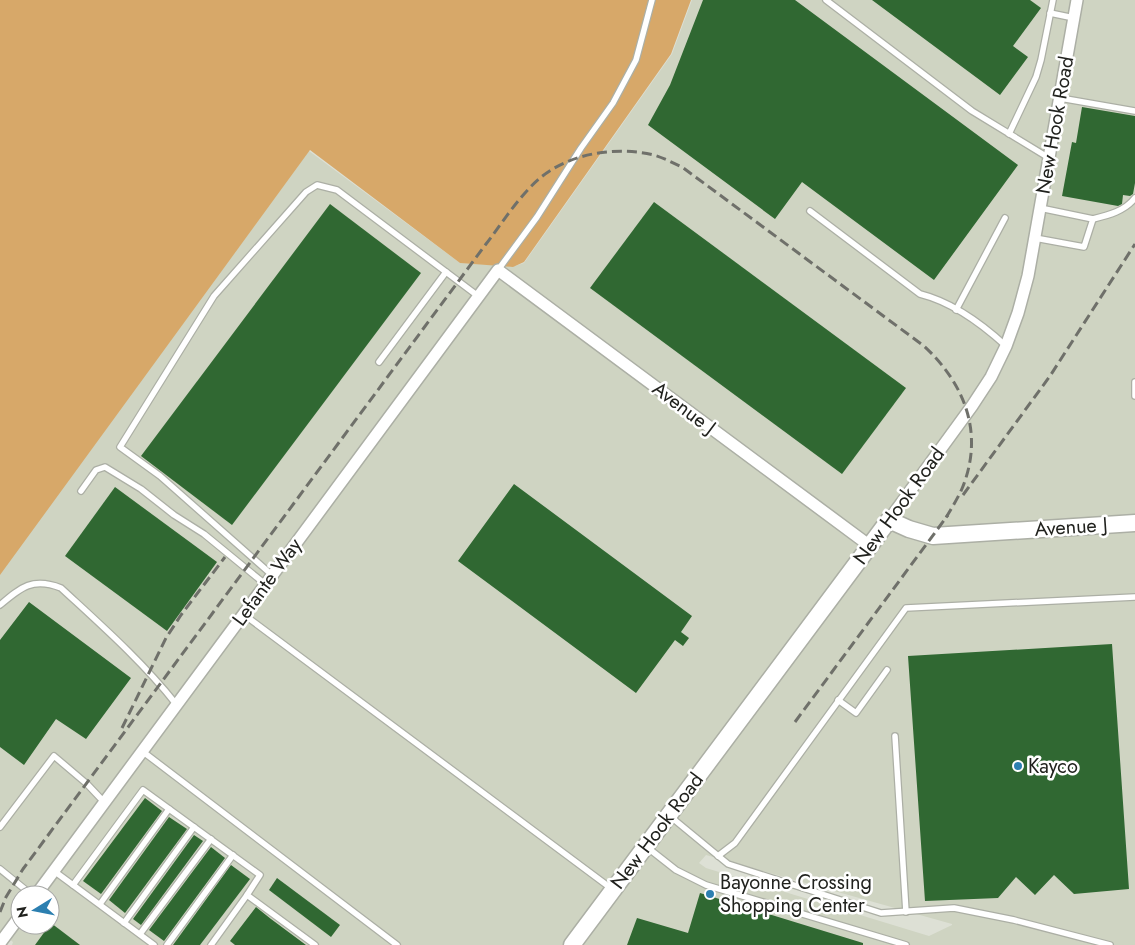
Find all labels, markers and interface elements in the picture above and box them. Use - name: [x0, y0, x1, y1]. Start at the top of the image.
- street label: New Hook Road: [1029, 54, 1081, 196]
- street label: Avenue J: [646, 374, 722, 442]
- street label: New Hook Road: [846, 441, 952, 571]
- street label: Avenue J: [1034, 510, 1108, 544]
- street label: Lefante Way: [225, 532, 309, 632]
- place label: Kayco: [1028, 752, 1078, 781]
- marker: Kayco: [1012, 760, 1024, 772]
- street label: New Hook Road: [604, 767, 710, 895]
- place label: Bayonne Crossing Shopping Center: [720, 868, 872, 920]
- north arrow: [10, 885, 60, 935]
- marker: Bayonne Crossing Shopping Center: [704, 888, 716, 900]
- text: N: [11, 905, 33, 919]

